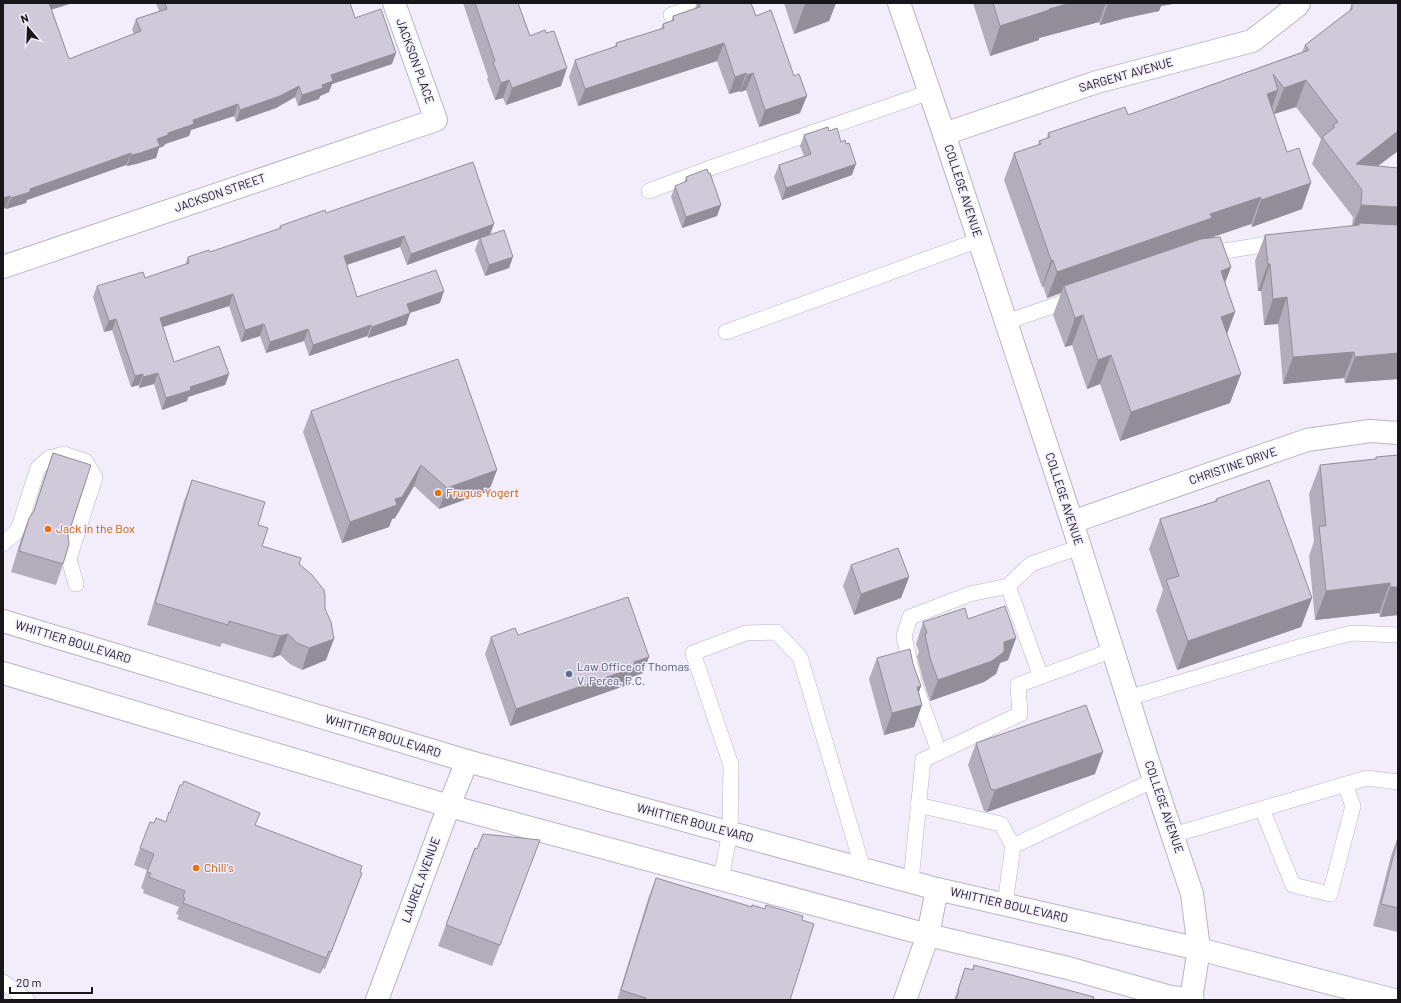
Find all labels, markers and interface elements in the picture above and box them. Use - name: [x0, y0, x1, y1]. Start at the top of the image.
- north arrow: [8, 8, 48, 48]
- text: N: [19, 11, 30, 25]
- street label: JACKSON PLACE: [394, 16, 438, 105]
- street label: SARGENT AVENUE: [1077, 54, 1175, 94]
- street label: COLLEGE AVENUE: [942, 143, 986, 239]
- street label: JACKSON STREET: [172, 170, 267, 214]
- street label: CHRISTINE DRIVE: [1187, 443, 1278, 487]
- street label: COLLEGE AVENUE: [1043, 451, 1087, 547]
- place label: Frugus Yogert: [446, 485, 519, 499]
- marker: Frugus Yogert: [433, 488, 443, 498]
- place label: Jack in the Box: [56, 521, 135, 535]
- marker: Jack in the Box: [43, 524, 53, 534]
- street label: WHITTIER BOULEVARD: [14, 617, 133, 665]
- place label: Law Office of Thomas V. Perea, P.C.: [577, 659, 690, 687]
- marker: Law Office of Thomas V. Perea, P.C.: [564, 669, 574, 679]
- street label: WHITTIER BOULEVARD: [324, 711, 443, 759]
- street label: COLLEGE AVENUE: [1143, 759, 1187, 855]
- street label: WHITTIER BOULEVARD: [635, 800, 755, 844]
- street label: LAUREL AVENUE: [398, 835, 442, 924]
- place label: Chili's: [204, 860, 234, 874]
- marker: Chili's: [191, 863, 201, 873]
- street label: WHITTIER BOULEVARD: [949, 884, 1069, 924]
- scale bar: [10, 969, 92, 995]
- text: 20 m: [16, 975, 42, 989]

